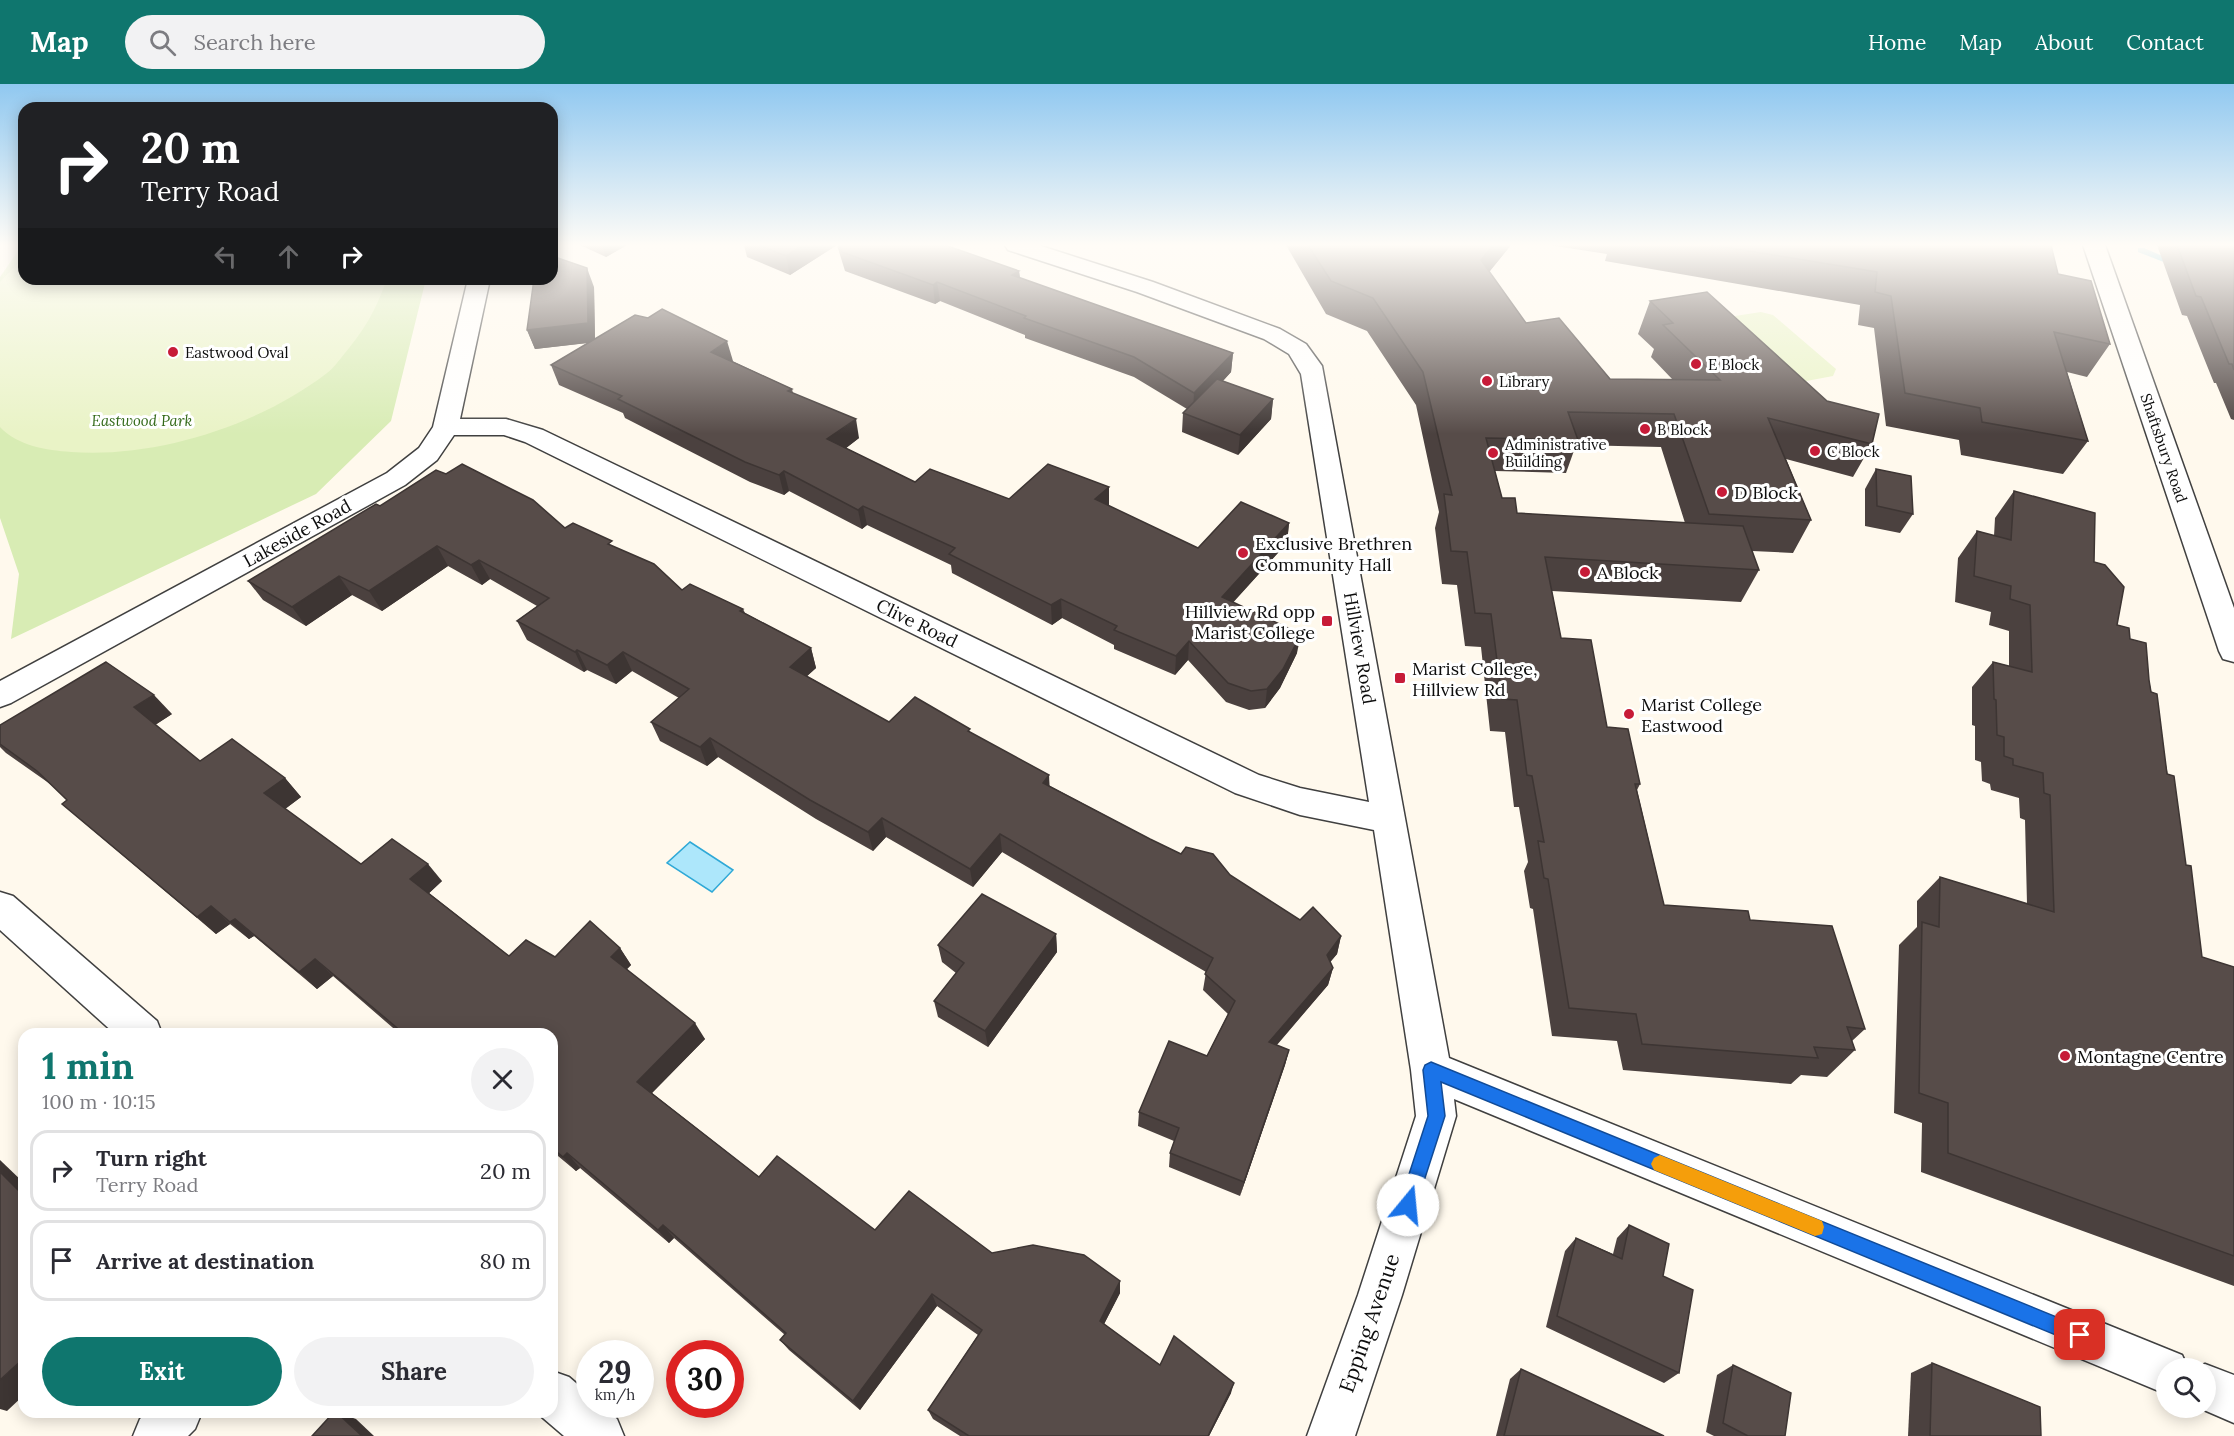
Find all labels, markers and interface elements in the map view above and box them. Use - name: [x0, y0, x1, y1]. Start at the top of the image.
- search box: [125, 15, 545, 69]
- text: Map: [30, 24, 89, 60]
- icon: search: [146, 26, 179, 59]
- text: Search here: [194, 28, 316, 56]
- text: Home: [1868, 29, 1926, 56]
- text: Map: [1959, 29, 2002, 56]
- text: About: [2035, 29, 2093, 56]
- text: Contact: [2126, 29, 2204, 56]
- text: 20 m: [141, 121, 240, 175]
- icon: right: [42, 126, 120, 204]
- text: Terry Road: [141, 174, 279, 208]
- icon: left: [209, 240, 242, 273]
- icon: ahead: [272, 240, 305, 273]
- icon: right: [335, 240, 368, 273]
- place label: Eastwood Oval: [185, 343, 289, 362]
- marker: Eastwood Oval: [166, 345, 180, 359]
- place label: E Block: [1708, 355, 1759, 374]
- marker: E Block: [1689, 357, 1703, 371]
- place label: Library: [1499, 372, 1549, 391]
- marker: Library: [1480, 374, 1494, 388]
- street label: Shaftsbury Road: [2136, 391, 2192, 505]
- park label: Eastwood Park: [92, 411, 193, 430]
- place label: B Block: [1657, 420, 1708, 439]
- marker: B Block: [1638, 422, 1652, 436]
- place label: Administrative Building: [1504, 435, 1607, 471]
- place label: C Block: [1827, 442, 1880, 461]
- marker: C Block: [1808, 444, 1822, 458]
- marker: Administrative Building: [1486, 446, 1500, 460]
- place label: D Block: [1734, 481, 1798, 504]
- marker: D Block: [1715, 485, 1729, 499]
- street label: Lakeside Road: [239, 494, 355, 572]
- place label: Exclusive Brethren Community Hall: [1255, 532, 1412, 576]
- marker: Exclusive Brethren Community Hall: [1236, 546, 1250, 560]
- place label: A Block: [1596, 561, 1659, 584]
- marker: A Block: [1578, 565, 1592, 579]
- street label: Hillview Road: [1339, 590, 1381, 706]
- street label: Clive Road: [873, 593, 962, 653]
- place label: Hillview Rd opp Marist College: [1185, 600, 1315, 644]
- marker: Hillview Rd opp Marist College: [1320, 614, 1334, 628]
- place label: Marist College, Hillview Rd: [1412, 657, 1538, 701]
- marker: Marist College, Hillview Rd: [1393, 671, 1407, 685]
- place label: Marist College Eastwood: [1641, 693, 1762, 737]
- marker: Marist College Eastwood: [1622, 707, 1636, 721]
- text: 1 min: [42, 1043, 134, 1089]
- place label: Montagne Centre: [2077, 1045, 2224, 1068]
- button: close: [471, 1048, 534, 1111]
- marker: Montagne Centre: [2058, 1049, 2072, 1063]
- text: 100 m · 10:15: [42, 1089, 156, 1114]
- text: Turn right: [96, 1144, 207, 1172]
- icon: right: [45, 1154, 78, 1187]
- text: 20 m: [480, 1157, 531, 1185]
- text: Terry Road: [96, 1172, 199, 1197]
- position arrow: [1376, 1173, 1440, 1237]
- icon: arrive: [45, 1244, 78, 1277]
- text: Arrive at destination: [96, 1247, 314, 1275]
- text: 80 m: [480, 1247, 531, 1275]
- street label: Epping Avenue: [1333, 1250, 1405, 1396]
- pin: [2054, 1309, 2105, 1360]
- icon: arrive: [2063, 1318, 2096, 1351]
- button: Exit: [42, 1337, 282, 1406]
- button: Share: [294, 1337, 534, 1406]
- speed limit sign: 30: [666, 1340, 744, 1418]
- text: 29: [598, 1353, 632, 1391]
- map controls: [2156, 1358, 2216, 1418]
- button: search: [2156, 1358, 2216, 1418]
- text: km/h: [595, 1385, 635, 1404]

